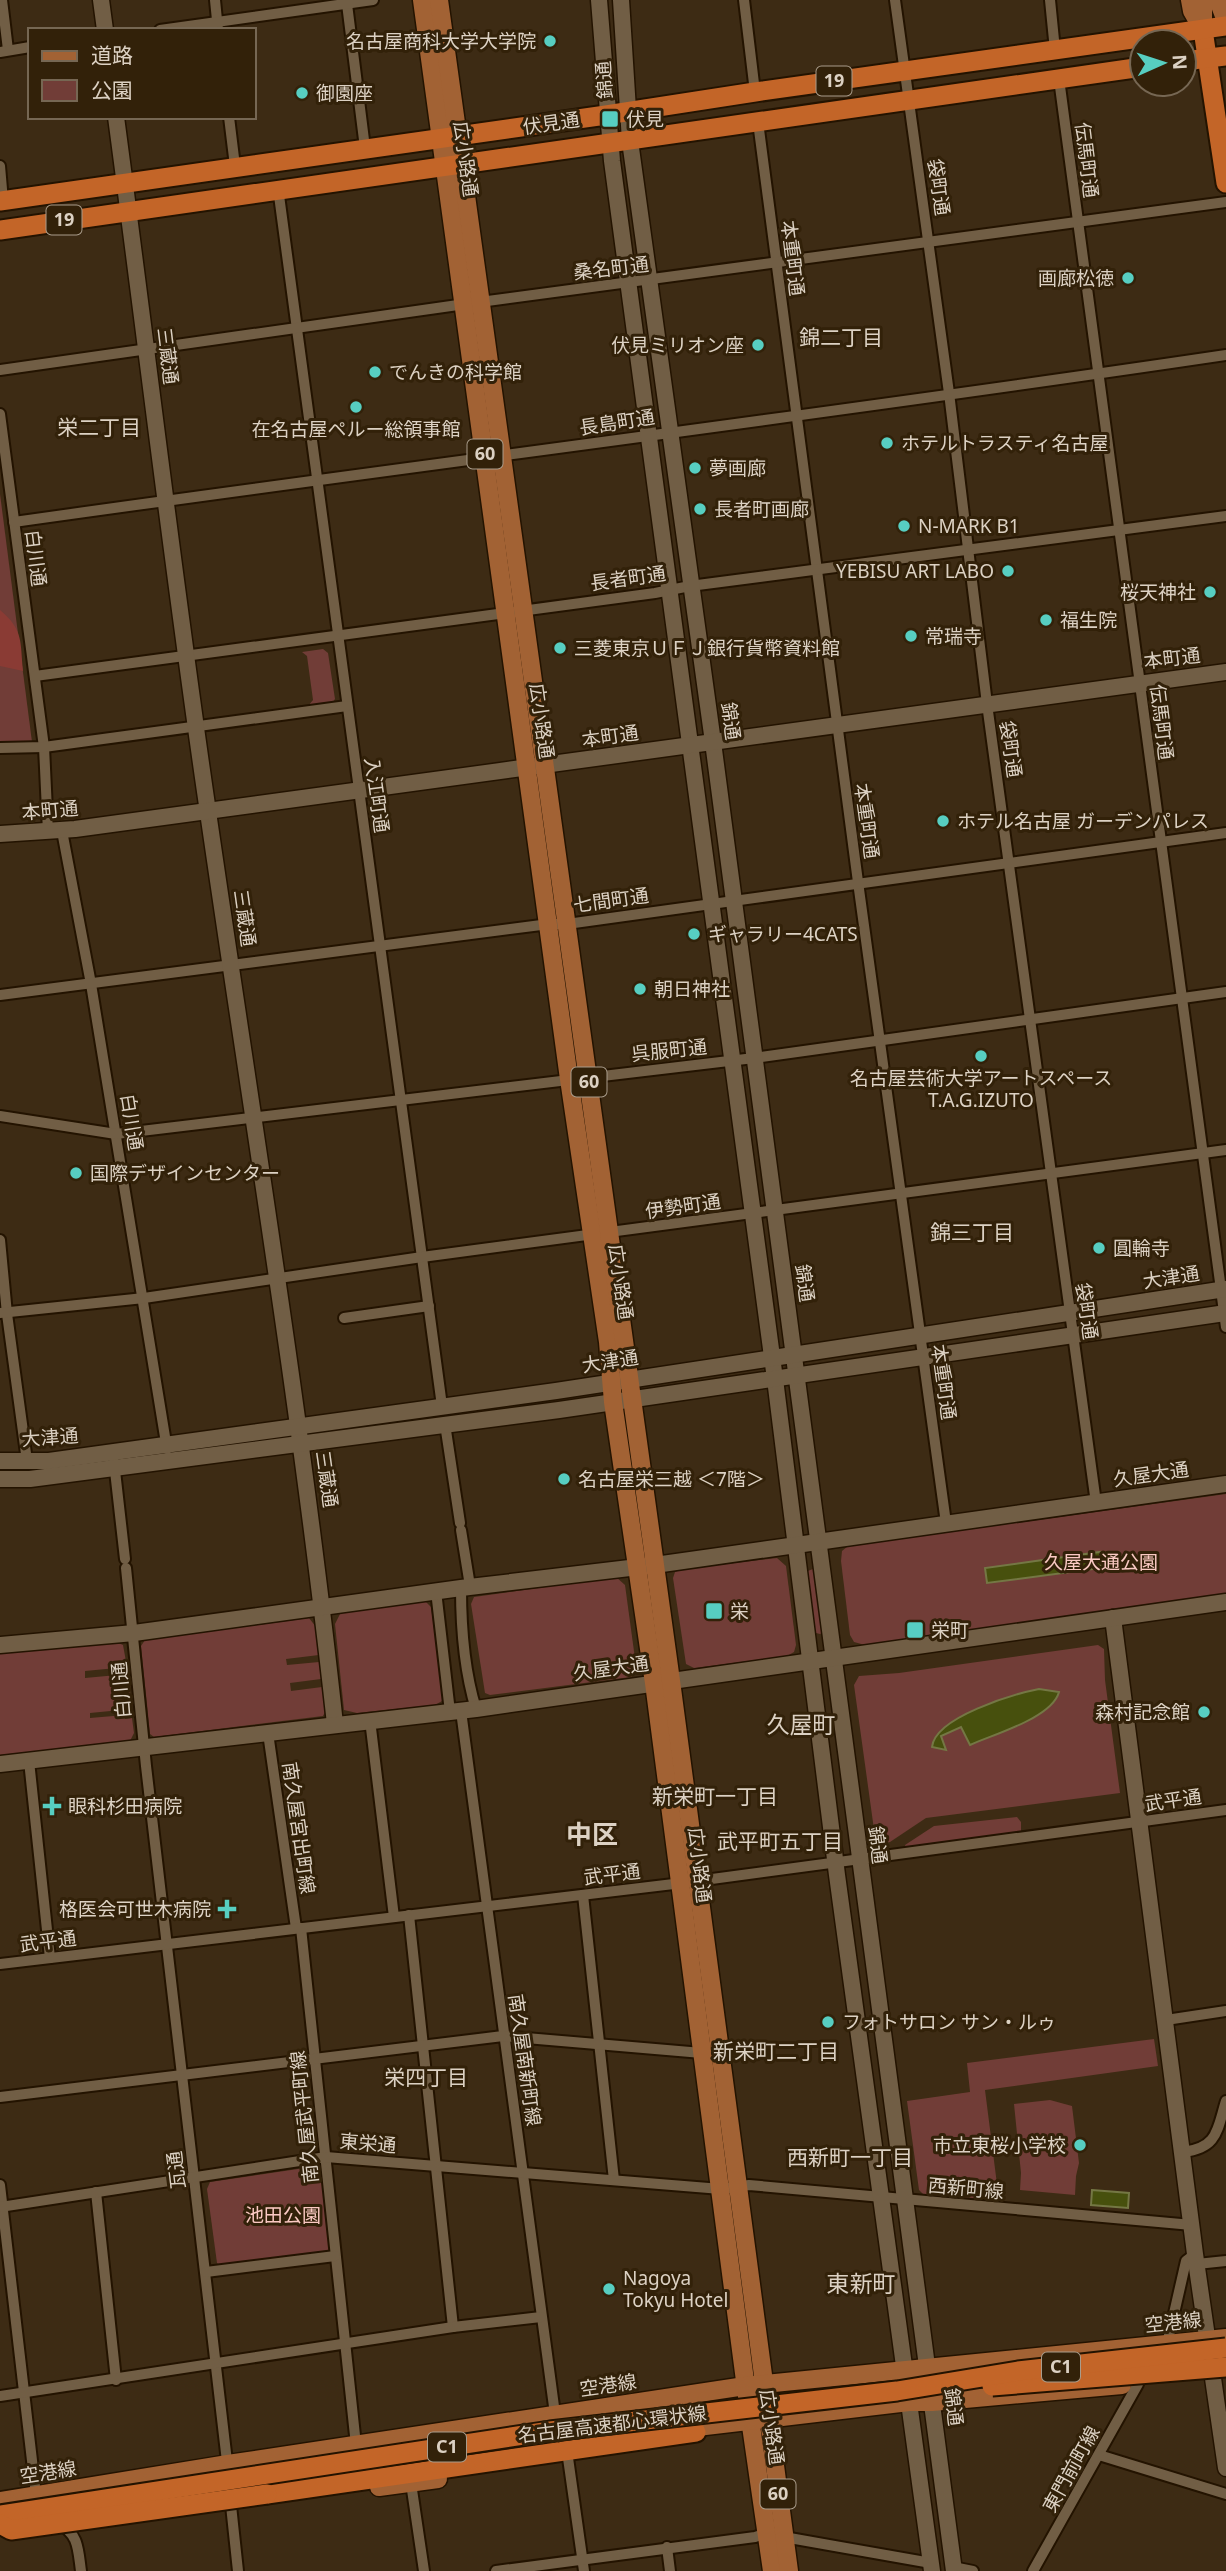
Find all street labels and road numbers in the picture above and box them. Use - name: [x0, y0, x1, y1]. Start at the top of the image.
- street label: 錦通: [590, 60, 618, 100]
- road number: 19: [816, 66, 852, 96]
- street label: 伏見通: [521, 106, 581, 140]
- street label: 広小路通: [448, 120, 484, 198]
- street label: 伝馬町通: [1069, 121, 1105, 199]
- street label: 袋町通: [922, 157, 956, 217]
- road number: 19: [46, 205, 82, 234]
- street label: 本重町通: [775, 219, 811, 297]
- street label: 桑名町通: [572, 250, 650, 286]
- street label: 三蔵通: [152, 326, 184, 386]
- street label: 長島町通: [577, 403, 657, 441]
- road number: 60: [468, 440, 503, 468]
- street label: 白川通: [20, 528, 52, 588]
- street label: 長者町通: [589, 560, 667, 596]
- street label: 本町通: [1142, 642, 1202, 674]
- street label: 広小路通: [524, 682, 560, 760]
- street label: 伝馬町通: [1144, 683, 1180, 761]
- street label: 錦通: [715, 700, 747, 742]
- street label: 本町通: [580, 719, 640, 753]
- street label: 袋町通: [994, 719, 1028, 779]
- street label: 入江町通: [359, 756, 395, 834]
- street label: 本重町通: [849, 782, 885, 860]
- street label: 本町通: [20, 795, 80, 825]
- street label: 七間町通: [572, 882, 650, 918]
- street label: 三蔵通: [228, 888, 262, 948]
- street label: 呉服町通: [630, 1033, 708, 1067]
- road number: 60: [572, 1068, 606, 1097]
- street label: 白川通: [115, 1092, 149, 1152]
- street label: 伊勢町通: [644, 1188, 722, 1224]
- street label: 広小路通: [603, 1243, 639, 1321]
- street label: 大津通: [1141, 1260, 1201, 1294]
- street label: 錦通: [789, 1262, 821, 1304]
- street label: 袋町通: [1070, 1281, 1104, 1341]
- street label: 本重町通: [926, 1343, 962, 1421]
- street label: 大津通: [580, 1344, 640, 1378]
- street label: 大津通: [21, 1422, 79, 1452]
- street label: 三蔵通: [310, 1449, 344, 1509]
- street label: 久屋大通: [1112, 1456, 1190, 1492]
- street label: 久屋大通: [572, 1650, 650, 1686]
- street label: 白川通: [106, 1660, 136, 1720]
- street label: 南久屋宮出町線: [277, 1760, 321, 1896]
- street label: 武平通: [1143, 1783, 1203, 1817]
- street label: 錦通: [863, 1825, 893, 1865]
- street label: 広小路通: [682, 1826, 718, 1904]
- street label: 武平通: [582, 1858, 642, 1890]
- street label: 武平通: [18, 1925, 78, 1957]
- street label: 南久屋南新町線: [503, 1992, 547, 2128]
- street label: 南久屋武平町線: [284, 2049, 324, 2185]
- street label: 東栄通: [338, 2128, 398, 2158]
- street label: 瓦通: [161, 2150, 191, 2190]
- street label: 西新町線: [927, 2172, 1005, 2204]
- street label: 空港線: [1143, 2306, 1203, 2338]
- road number: C1: [1042, 2353, 1080, 2382]
- street label: 空港線: [578, 2368, 638, 2402]
- street label: 錦通: [939, 2387, 969, 2427]
- street label: 広小路通: [754, 2388, 790, 2466]
- street label: 名古屋高速都心環状線: [516, 2400, 708, 2448]
- street label: 東門前町線: [1037, 2421, 1105, 2517]
- road number: C1: [428, 2432, 466, 2462]
- street label: 空港線: [18, 2455, 78, 2489]
- road number: 60: [760, 2480, 796, 2508]

